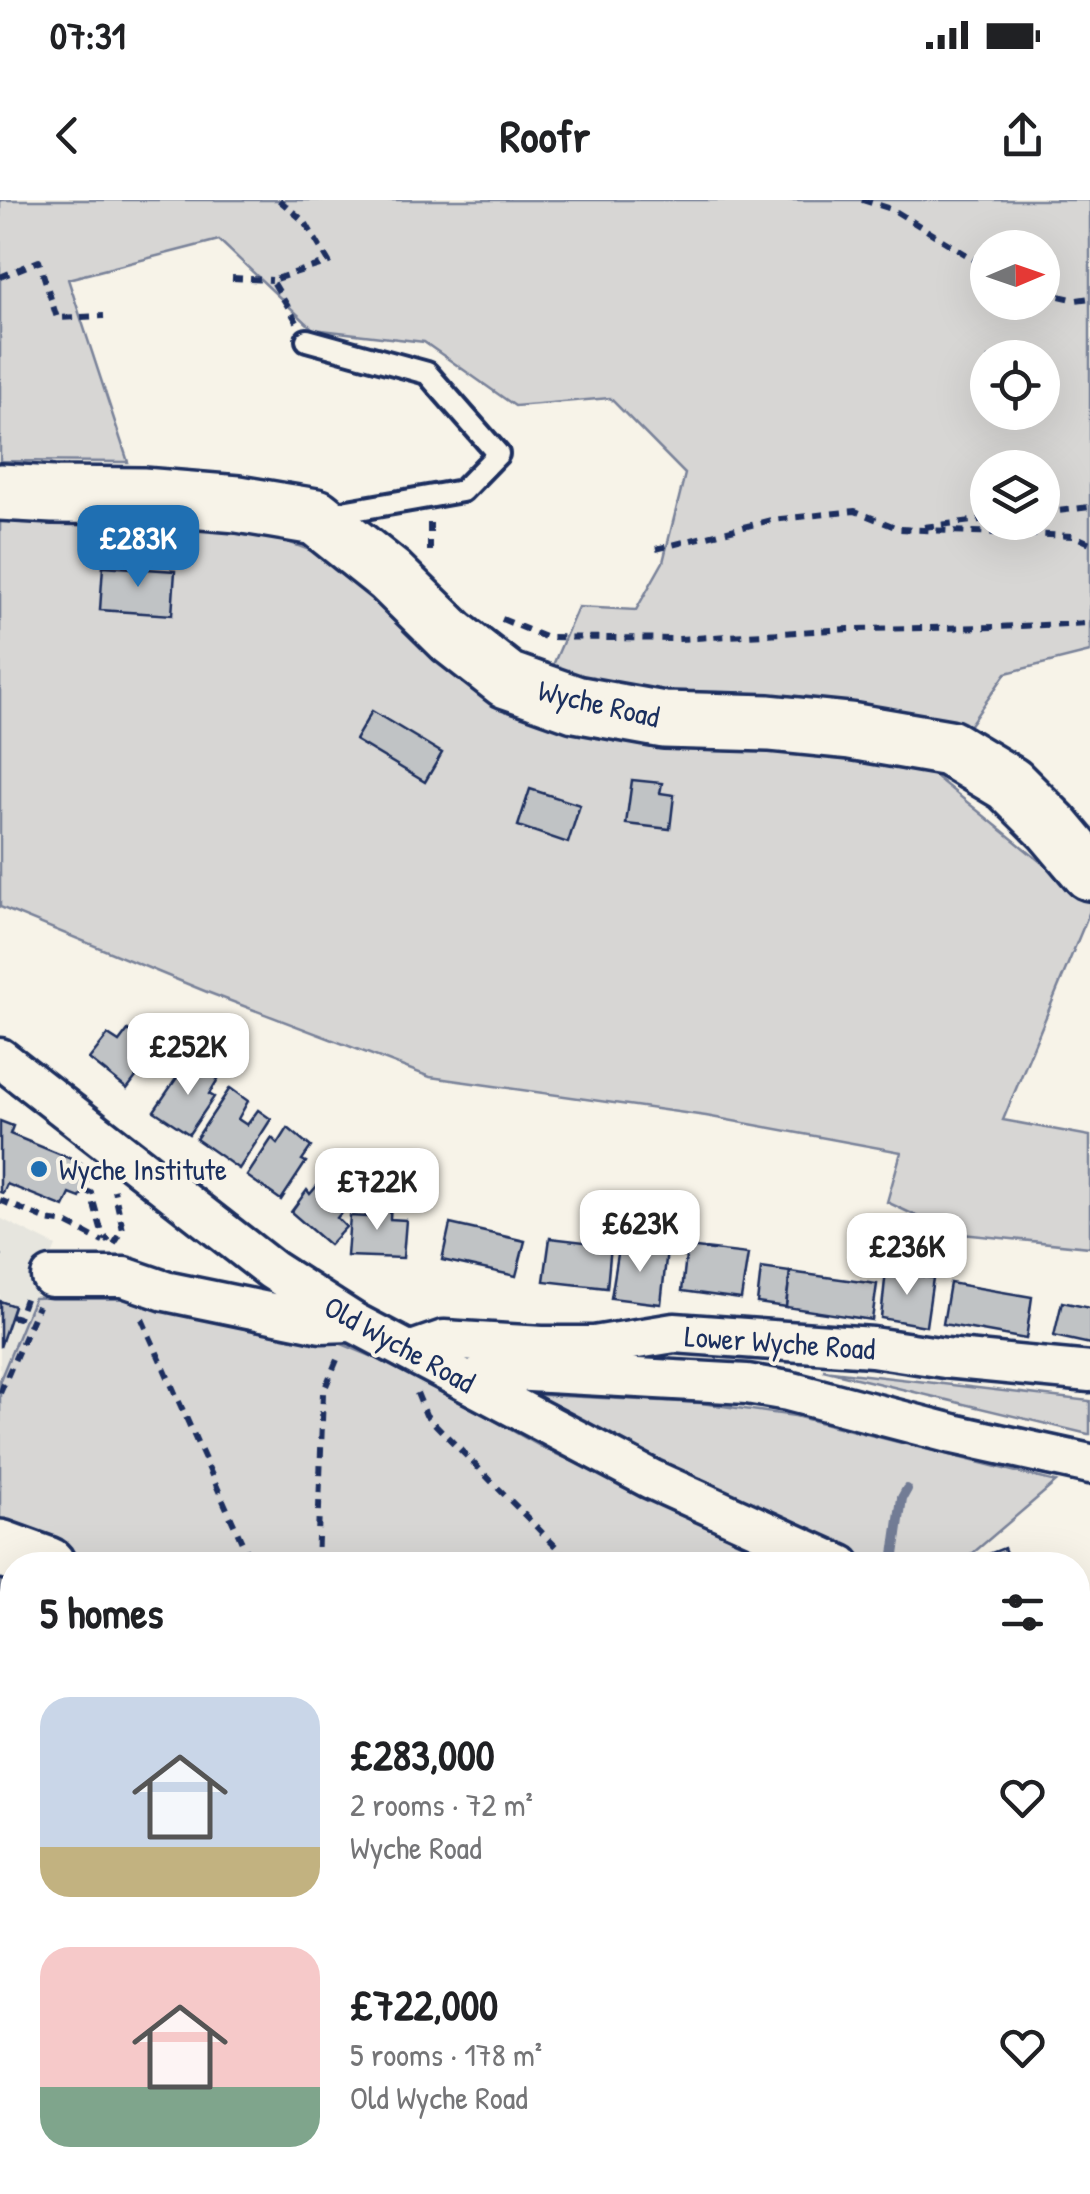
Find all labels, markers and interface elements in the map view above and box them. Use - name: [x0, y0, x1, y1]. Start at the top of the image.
- text: 07:31: [50, 9, 125, 61]
- text: Roofr: [500, 105, 590, 166]
- icon: back: [40, 108, 95, 163]
- icon: share: [995, 108, 1050, 163]
- north arrow: [970, 230, 1060, 320]
- map controls: [970, 230, 1060, 540]
- button: locate: [970, 340, 1060, 430]
- button: layers: [970, 450, 1060, 540]
- pin: £283K: [68, 505, 208, 590]
- text: £283K: [99, 516, 177, 559]
- street label: Wyche Road: [534, 670, 664, 736]
- pin: £252K: [118, 1013, 258, 1098]
- text: £252K: [149, 1024, 227, 1067]
- pin: £722K: [307, 1148, 447, 1233]
- place label: Wyche Institute: [59, 1149, 227, 1189]
- marker: Wyche Institute: [28, 1158, 50, 1180]
- text: £722K: [337, 1159, 417, 1202]
- pin: £623K: [570, 1190, 710, 1275]
- text: £623K: [602, 1201, 678, 1244]
- pin: £236K: [837, 1213, 977, 1298]
- text: £236K: [869, 1224, 945, 1267]
- street label: Old Wyche Road: [317, 1286, 483, 1402]
- street label: Lower Wyche Road: [683, 1315, 877, 1369]
- text: 5 homes: [40, 1584, 163, 1641]
- icon: filters: [995, 1585, 1050, 1640]
- text: £283,000: [350, 1726, 495, 1783]
- icon: home: [120, 1737, 240, 1857]
- icon: heart: [995, 1770, 1050, 1825]
- text: 2 rooms · 72 m²: [350, 1783, 533, 1826]
- text: Wyche Road: [350, 1826, 482, 1869]
- text: £722,000: [350, 1976, 498, 2033]
- icon: home: [120, 1987, 240, 2107]
- icon: heart: [995, 2020, 1050, 2075]
- text: 5 rooms · 178 m²: [350, 2033, 542, 2076]
- text: Old Wyche Road: [350, 2076, 528, 2119]

